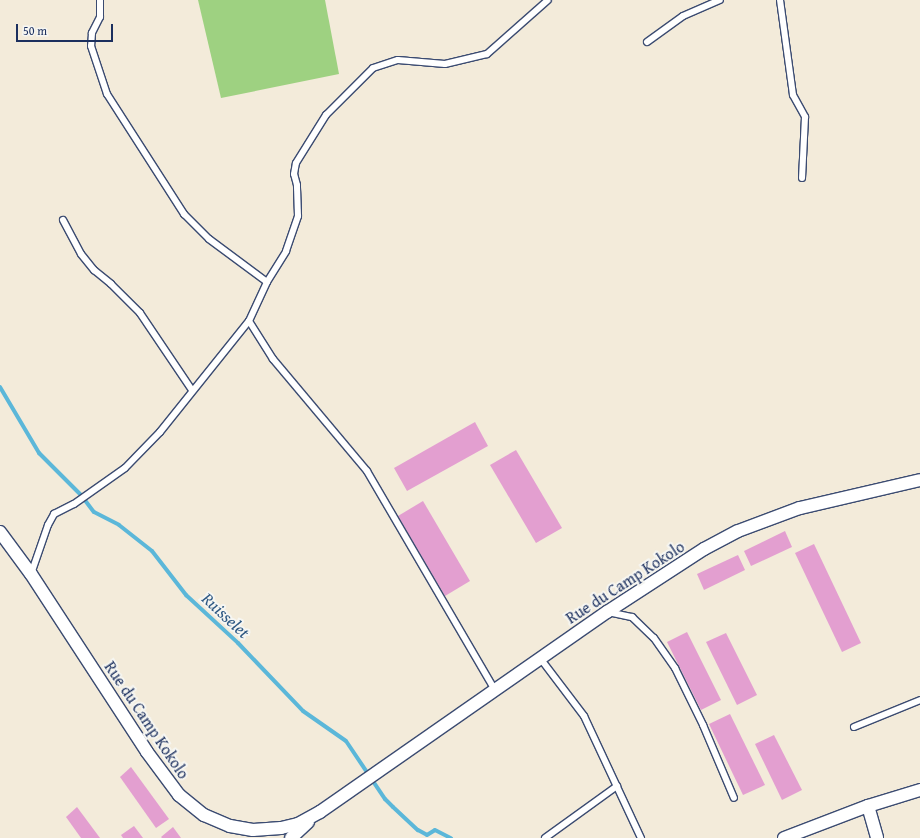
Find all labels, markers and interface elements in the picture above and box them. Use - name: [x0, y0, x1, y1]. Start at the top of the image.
- scale bar: [18, 16, 115, 42]
- text: 50 m: [23, 22, 47, 39]
- street label: Rue du Camp Kokolo: [562, 537, 688, 627]
- water label: Ruisselet: [198, 588, 254, 642]
- street label: Rue du Camp Kokolo: [101, 658, 193, 782]

